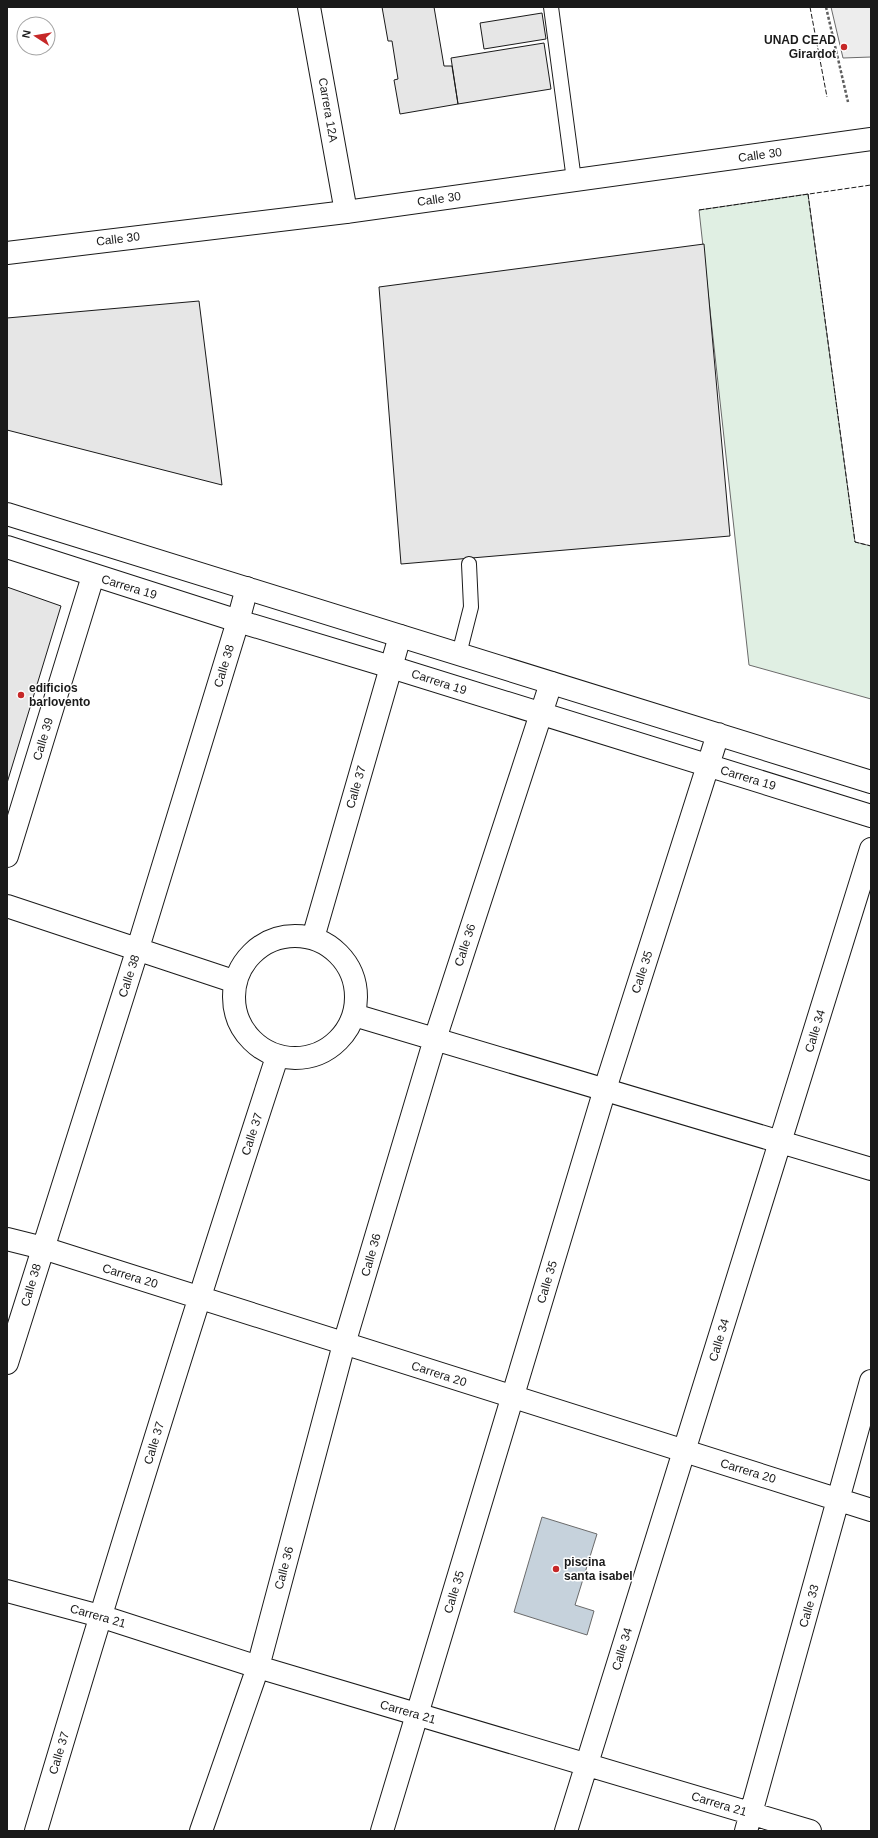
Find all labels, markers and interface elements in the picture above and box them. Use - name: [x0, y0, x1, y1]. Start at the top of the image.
- north arrow: [16, 16, 56, 56]
- text: N: [20, 29, 33, 39]
- place label: UNAD CEAD Girardot: [764, 33, 836, 61]
- marker: UNAD CEAD Girardot: [839, 42, 849, 52]
- street label: Carrera 12A: [315, 77, 341, 143]
- street label: Calle 30: [737, 145, 783, 165]
- street label: Calle 30: [416, 189, 462, 209]
- street label: Calle 30: [95, 229, 141, 249]
- street label: Carrera 19: [100, 572, 159, 602]
- street label: Calle 38: [211, 643, 237, 689]
- street label: Carrera 19: [410, 666, 469, 698]
- place label: edificios barlovento: [29, 681, 90, 709]
- marker: edificios barlovento: [16, 690, 26, 700]
- street label: Calle 39: [30, 716, 56, 762]
- street label: Carrera 19: [719, 763, 778, 793]
- street label: Calle 37: [343, 764, 369, 810]
- street label: Calle 36: [452, 922, 479, 968]
- street label: Calle 35: [629, 949, 656, 995]
- street label: Calle 38: [116, 953, 143, 999]
- street label: Calle 34: [802, 1008, 828, 1054]
- street label: Calle 37: [239, 1111, 266, 1157]
- street label: Calle 36: [358, 1232, 384, 1278]
- street label: Calle 35: [534, 1259, 560, 1305]
- street label: Carrera 20: [101, 1261, 160, 1291]
- street label: Calle 38: [18, 1262, 44, 1308]
- street label: Calle 34: [706, 1317, 732, 1363]
- street label: Carrera 20: [410, 1358, 469, 1390]
- street label: Calle 37: [141, 1420, 167, 1466]
- street label: Carrera 20: [719, 1456, 778, 1486]
- street label: Calle 36: [272, 1545, 297, 1591]
- place label: piscina santa isabel: [564, 1555, 633, 1583]
- marker: piscina santa isabel: [551, 1564, 561, 1574]
- street label: Calle 35: [441, 1569, 467, 1615]
- street label: Calle 33: [796, 1583, 822, 1629]
- street label: Carrera 21: [69, 1601, 128, 1631]
- street label: Calle 34: [609, 1626, 635, 1672]
- street label: Carrera 21: [379, 1697, 438, 1727]
- street label: Calle 37: [46, 1730, 72, 1776]
- street label: Carrera 21: [690, 1789, 749, 1819]

